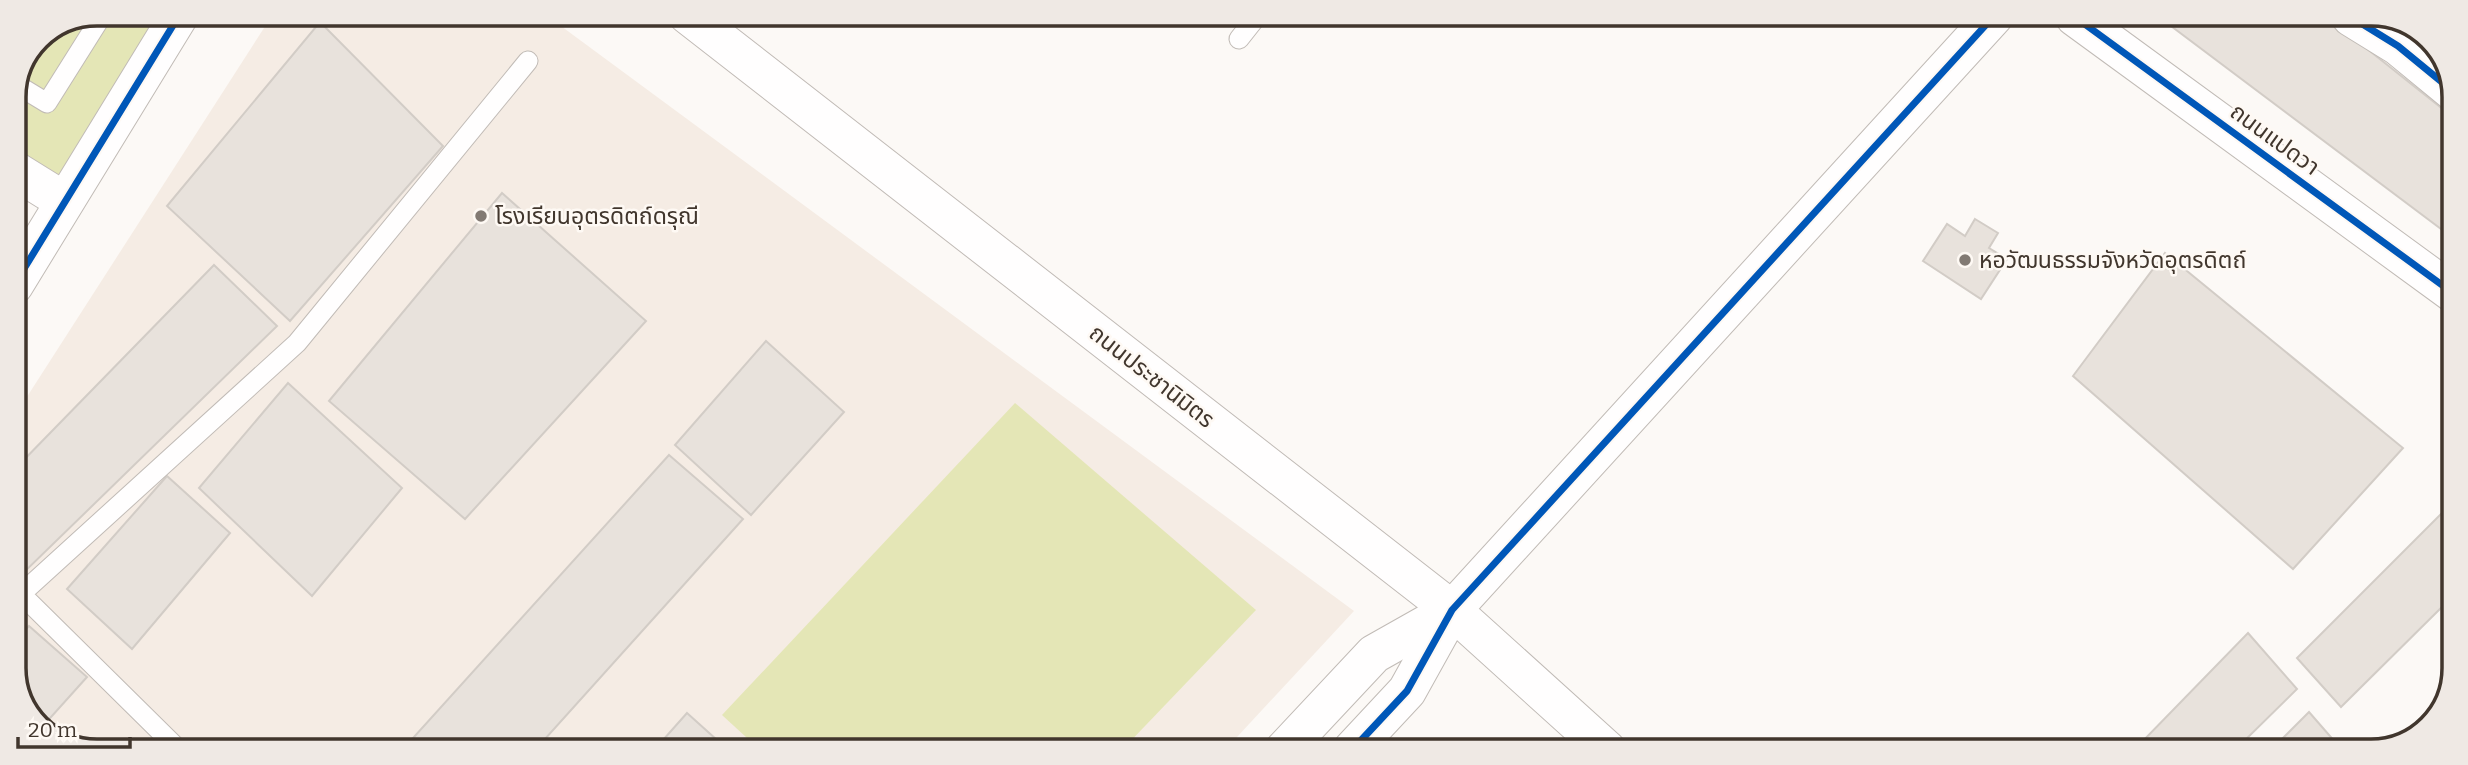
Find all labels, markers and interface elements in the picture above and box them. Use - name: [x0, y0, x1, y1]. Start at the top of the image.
- street label: ถนนแปดวา: [2225, 97, 2325, 181]
- place label: โรงเรียนอุตรดิตถ์ดรุณี: [495, 202, 699, 230]
- marker: โรงเรียนอุตรดิตถ์ดรุณี: [473, 208, 489, 224]
- place label: หอวัฒนธรรมจังหวัดอุตรดิตถ์: [1979, 246, 2246, 274]
- marker: หอวัฒนธรรมจังหวัดอุตรดิตถ์: [1957, 252, 1973, 268]
- street label: ถนนประชานิมิตร: [1084, 318, 1220, 434]
- scale bar: [18, 706, 130, 750]
- text: 20 m: [28, 717, 77, 743]

